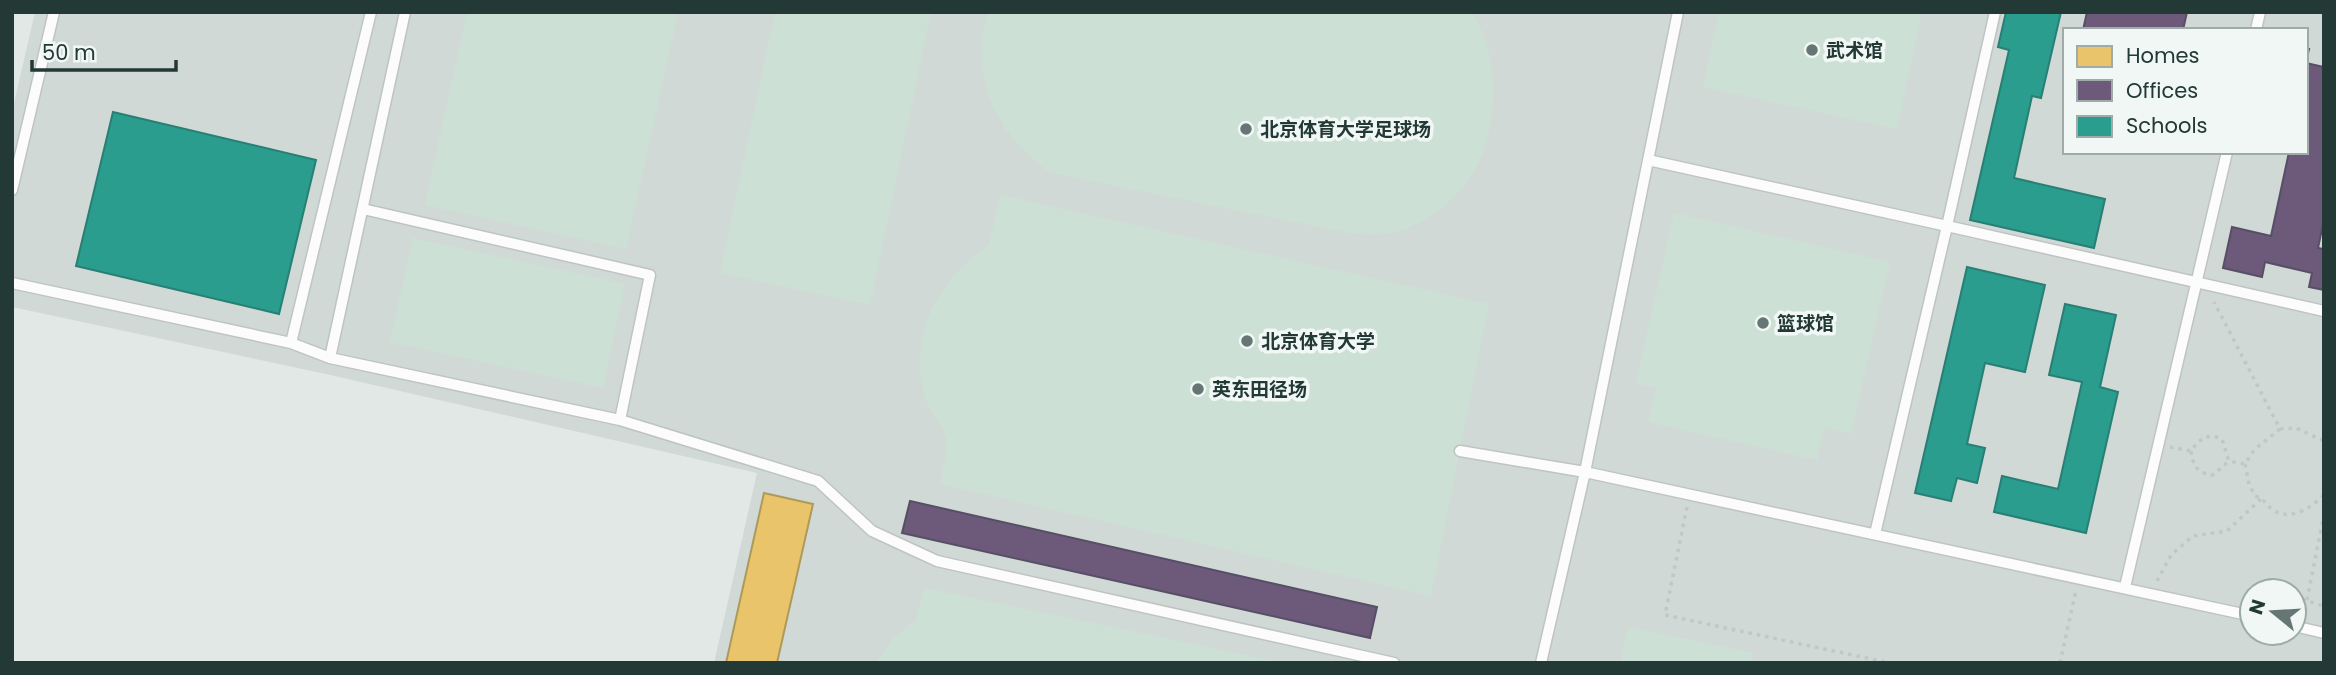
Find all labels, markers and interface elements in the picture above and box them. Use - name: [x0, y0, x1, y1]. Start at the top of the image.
- scale bar: [32, 28, 175, 72]
- legend: [2063, 28, 2308, 154]
- place label: 武术馆: [1826, 37, 1883, 64]
- text: 50 m: [42, 38, 96, 67]
- text: Homes: [2126, 41, 2200, 70]
- marker: 武术馆: [1804, 42, 1820, 58]
- text: Offices: [2126, 76, 2198, 105]
- text: Schools: [2126, 111, 2208, 140]
- place label: 北京体育大学足球场: [1260, 116, 1431, 143]
- marker: 北京体育大学足球场: [1238, 121, 1254, 137]
- place label: 篮球馆: [1777, 310, 1834, 337]
- marker: 篮球馆: [1755, 315, 1771, 331]
- place label: 北京体育大学: [1261, 328, 1375, 355]
- marker: 北京体育大学: [1239, 333, 1255, 349]
- place label: 英东田径场: [1212, 376, 1307, 403]
- marker: 英东田径场: [1190, 381, 1206, 397]
- north arrow: [2238, 577, 2308, 647]
- text: N: [2242, 596, 2272, 618]

